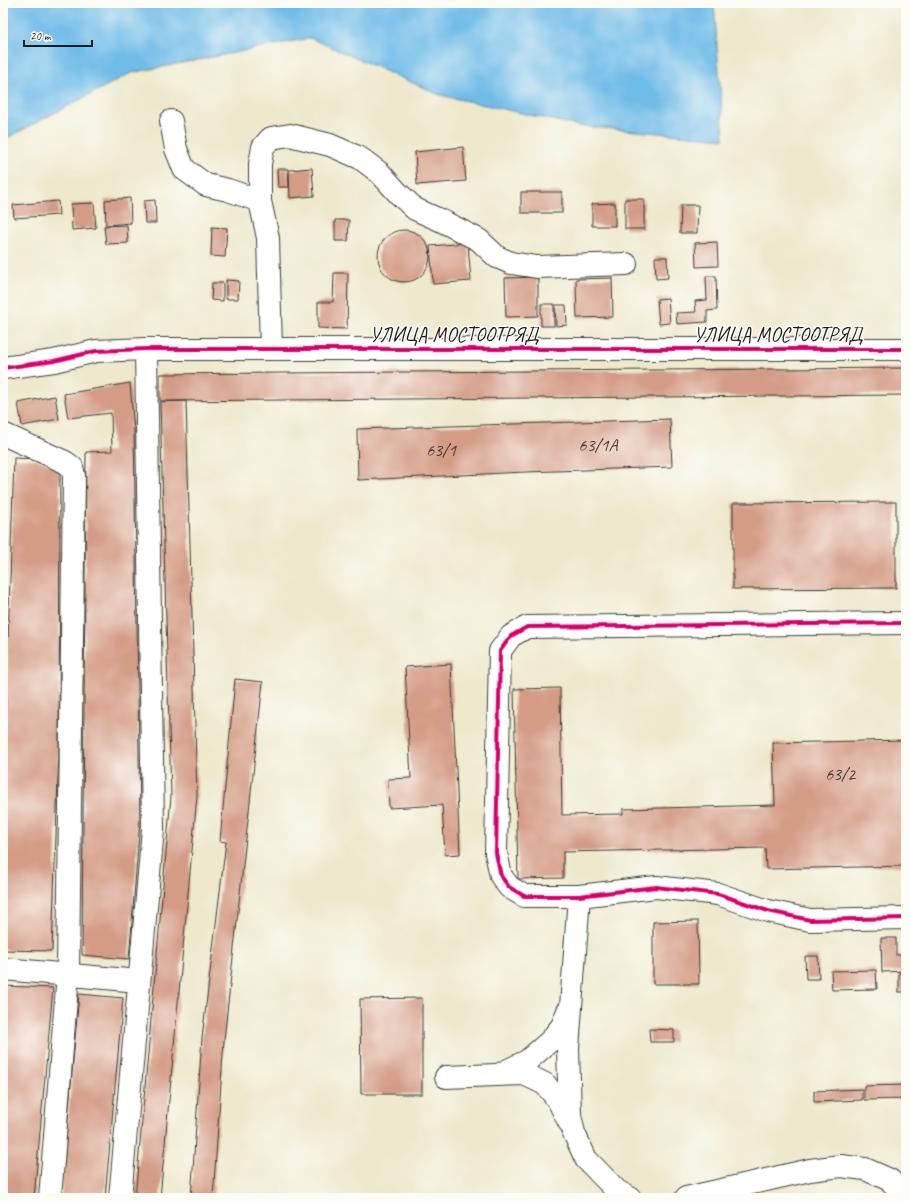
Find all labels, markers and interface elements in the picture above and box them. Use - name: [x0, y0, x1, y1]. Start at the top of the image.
- scale bar: [24, 22, 92, 48]
- text: 20 m: [30, 28, 52, 44]
- street label: УЛИЦА МОСТООТРЯД: [369, 322, 540, 347]
- street label: УЛИЦА МОСТООТРЯД: [693, 322, 864, 347]
- house number: 63/1А: [578, 434, 619, 456]
- house number: 63/1: [426, 439, 457, 461]
- house number: 63/2: [825, 763, 857, 785]

